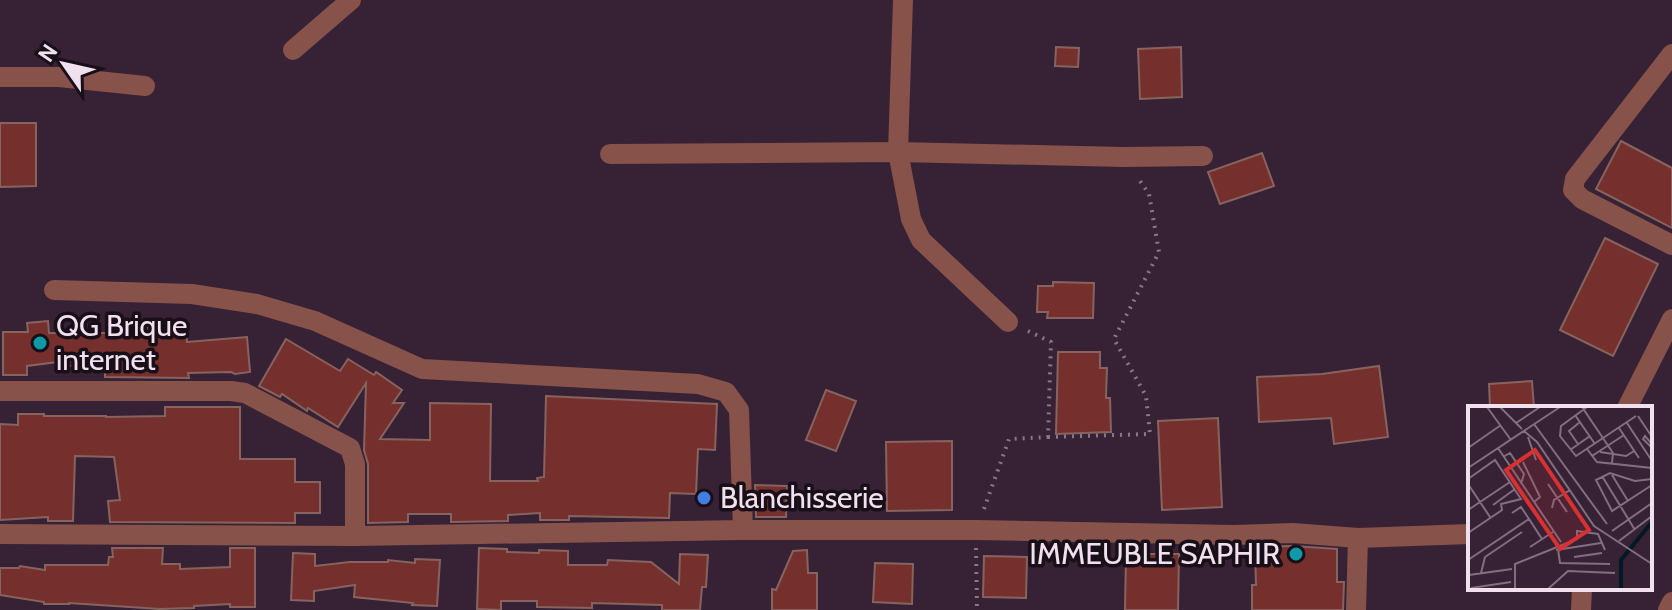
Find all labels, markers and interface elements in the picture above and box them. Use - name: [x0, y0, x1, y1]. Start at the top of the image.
- north arrow: [24, 24, 104, 104]
- text: N: [32, 39, 63, 67]
- place label: QG Brique internet: [56, 307, 187, 378]
- marker: QG Brique internet: [31, 334, 49, 352]
- inset map: [1468, 406, 1652, 590]
- place label: Blanchisserie: [720, 479, 884, 516]
- marker: Blanchisserie: [695, 489, 713, 507]
- place label: IMMEUBLE SAPHIR: [1029, 535, 1280, 572]
- marker: IMMEUBLE SAPHIR: [1287, 545, 1305, 563]

